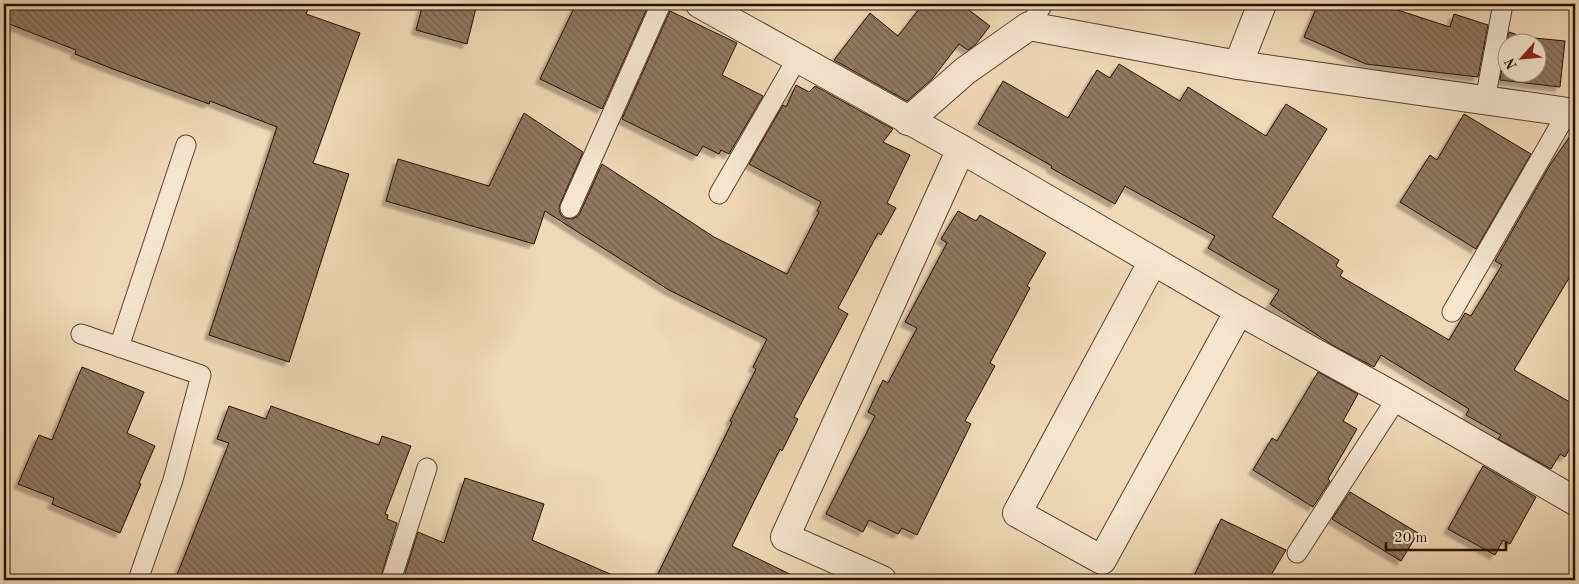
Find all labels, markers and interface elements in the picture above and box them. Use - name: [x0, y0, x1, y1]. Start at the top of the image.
- north arrow: [1496, 32, 1546, 82]
- text: N: [1503, 55, 1520, 71]
- scale bar: [1386, 519, 1506, 551]
- text: 20 m: [1394, 531, 1428, 546]

